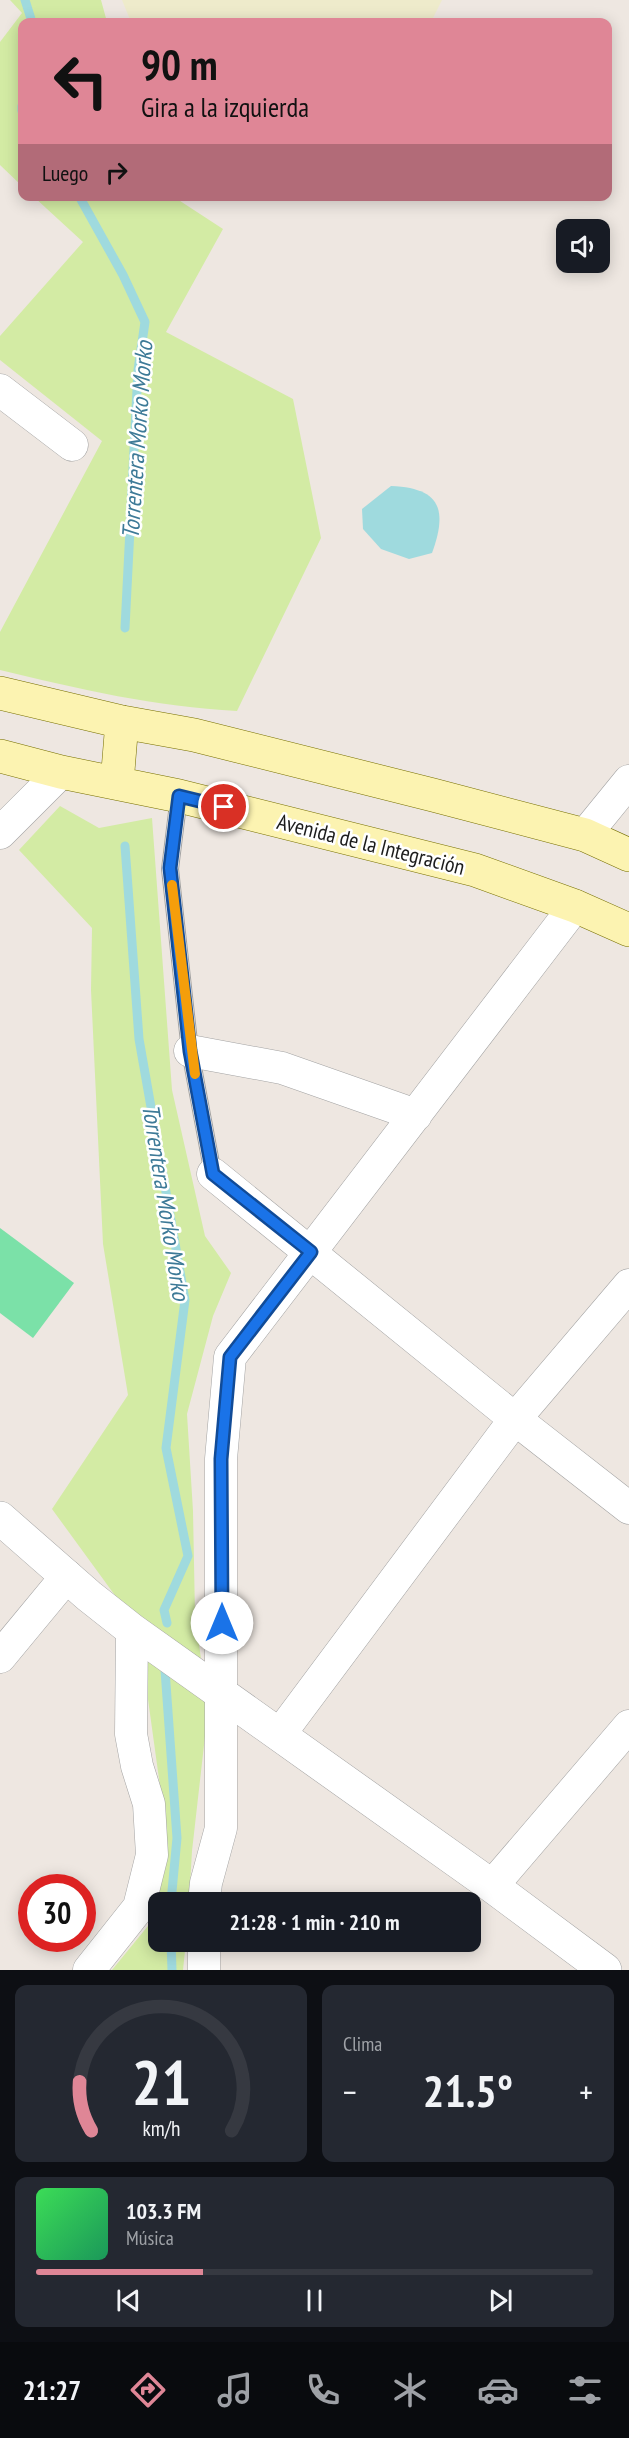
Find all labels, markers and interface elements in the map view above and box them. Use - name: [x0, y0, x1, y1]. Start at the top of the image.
- text: 90 m: [141, 37, 218, 92]
- icon: left: [42, 42, 120, 120]
- text: Gira a la izquierda: [141, 90, 309, 124]
- icon: right: [100, 156, 133, 189]
- text: Luego: [42, 159, 88, 187]
- map controls: [556, 219, 610, 273]
- button: sound: [556, 219, 610, 273]
- water label: Torrentera Morko Morko: [115, 338, 159, 540]
- pin: [198, 781, 249, 832]
- icon: arrive: [207, 790, 240, 823]
- street label: Avenida de la Integración: [274, 807, 468, 881]
- water label: Torrentera Morko Morko: [135, 1102, 197, 1304]
- position arrow: [190, 1591, 254, 1655]
- speed limit sign: 30: [18, 1874, 96, 1952]
- text: 21:28 · 1 min · 210 m: [229, 1908, 400, 1936]
- text: Clima: [343, 2031, 382, 2057]
- text: 21: [131, 2041, 191, 2122]
- text: 21.5°: [423, 2061, 513, 2119]
- text: −: [343, 2070, 357, 2113]
- text: +: [579, 2070, 593, 2113]
- text: km/h: [142, 2114, 180, 2142]
- text: 103.3 FM: [126, 2197, 201, 2225]
- text: Música: [126, 2225, 174, 2251]
- icon: previous: [112, 2284, 145, 2317]
- icon: pause: [298, 2284, 331, 2317]
- icon: next: [484, 2284, 517, 2317]
- icon: directions: [127, 2369, 169, 2411]
- icon: music: [214, 2369, 256, 2411]
- icon: phone: [302, 2369, 344, 2411]
- icon: climate: [389, 2369, 431, 2411]
- icon: car: [477, 2369, 519, 2411]
- icon: filters: [564, 2369, 606, 2411]
- text: 21:27: [23, 2373, 81, 2407]

